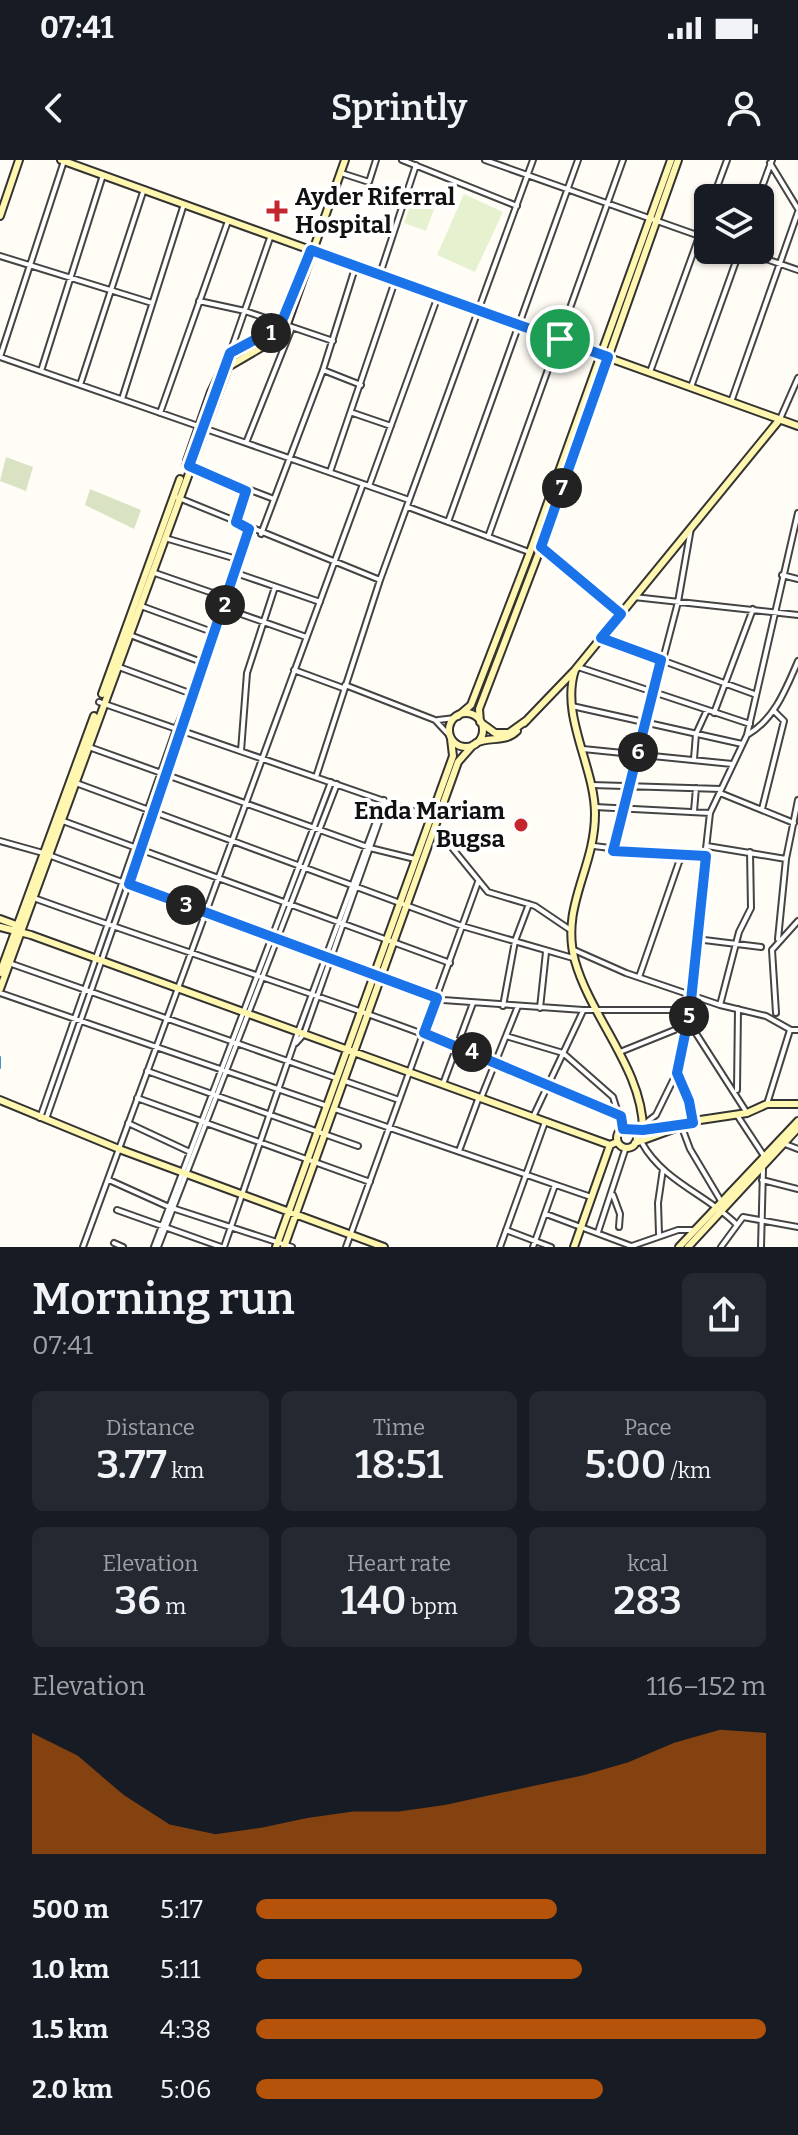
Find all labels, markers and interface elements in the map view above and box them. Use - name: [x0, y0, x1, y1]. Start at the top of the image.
- text: 07:41: [40, 10, 113, 46]
- icon: back: [32, 86, 76, 130]
- text: Sprintly: [331, 86, 467, 130]
- icon: person: [722, 86, 766, 130]
- place label: Ayder Riferral Hospital: [295, 183, 456, 239]
- map controls: [694, 184, 774, 264]
- button: layers: [694, 184, 774, 264]
- marker: Ayder Riferral Hospital: [266, 200, 288, 222]
- pin: [526, 305, 594, 373]
- pin: 1: [251, 313, 291, 353]
- icon: arrive: [538, 317, 582, 361]
- text: 1: [266, 319, 276, 346]
- pin: 7: [542, 468, 582, 508]
- text: 7: [556, 474, 568, 501]
- pin: 2: [205, 585, 245, 625]
- text: 2: [219, 591, 231, 618]
- pin: 6: [618, 732, 658, 772]
- text: 6: [631, 738, 645, 765]
- place label: Enda Mariam Bugsa: [354, 797, 506, 853]
- marker: Enda Mariam Bugsa: [512, 816, 530, 834]
- pin: 3: [166, 885, 206, 925]
- text: 3: [180, 891, 192, 918]
- pin: 5: [669, 996, 709, 1036]
- text: 5: [683, 1002, 695, 1029]
- pin: 4: [452, 1032, 492, 1072]
- text: 4: [465, 1038, 479, 1065]
- text: Morning run: [32, 1273, 295, 1326]
- button: share: [682, 1273, 766, 1357]
- text: 07:41: [32, 1330, 93, 1361]
- text: Distance: [106, 1414, 195, 1441]
- text: Time: [373, 1414, 425, 1441]
- text: Pace: [624, 1414, 671, 1441]
- text: 3.77: [96, 1441, 167, 1489]
- text: 18:51: [355, 1441, 443, 1489]
- text: 5:00: [584, 1441, 666, 1489]
- text: km: [167, 1457, 204, 1484]
- text: /km: [666, 1457, 711, 1484]
- text: Elevation: [102, 1550, 198, 1577]
- text: Heart rate: [347, 1550, 451, 1577]
- text: kcal: [627, 1550, 668, 1577]
- text: 36: [114, 1577, 161, 1625]
- text: 140: [340, 1577, 407, 1625]
- text: 283: [613, 1577, 682, 1625]
- text: m: [161, 1593, 186, 1620]
- text: bpm: [407, 1593, 458, 1620]
- text: Elevation: [32, 1671, 145, 1702]
- text: 116–152 m: [647, 1671, 766, 1702]
- text: 500 m: [32, 1894, 109, 1925]
- text: 5:17: [160, 1894, 203, 1925]
- text: 1.0 km: [32, 1954, 109, 1985]
- text: 5:11: [160, 1954, 200, 1985]
- text: 1.5 km: [32, 2014, 108, 2045]
- text: 4:38: [160, 2014, 211, 2045]
- text: 2.0 km: [32, 2074, 113, 2105]
- text: 5:06: [160, 2074, 211, 2105]

